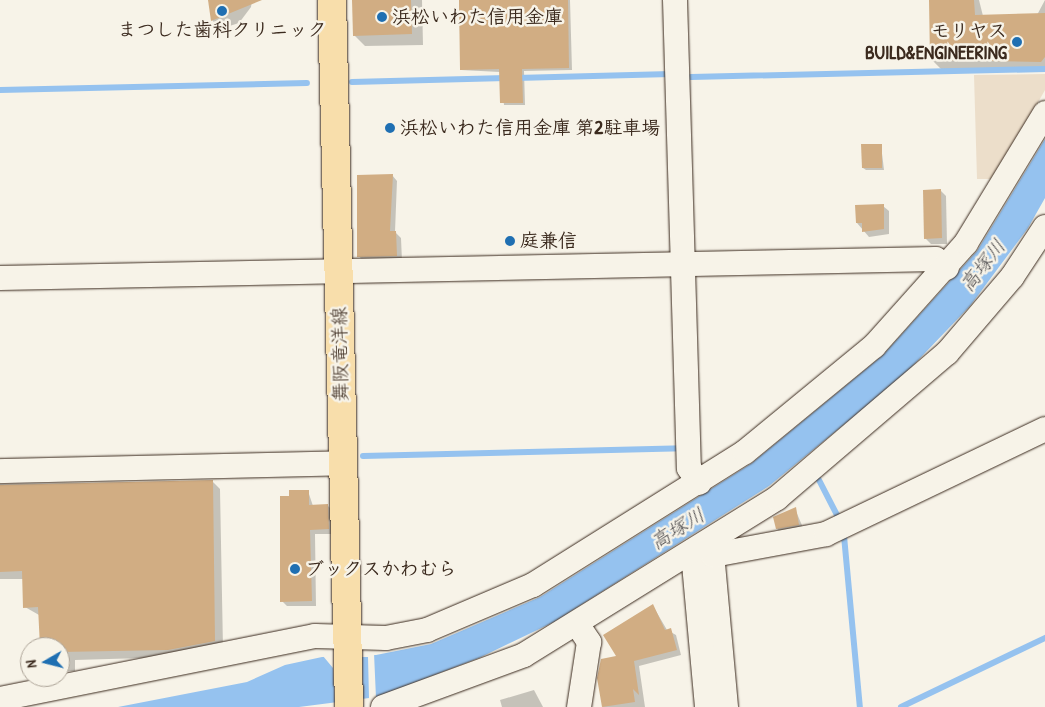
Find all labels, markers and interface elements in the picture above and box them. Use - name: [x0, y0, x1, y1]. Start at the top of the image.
- marker: まつした歯科クリニック: [216, 5, 228, 17]
- place label: 浜松いわた信用金庫: [392, 6, 563, 28]
- marker: 浜松いわた信用金庫: [376, 11, 388, 23]
- place label: まつした歯科クリニック: [118, 19, 326, 41]
- place label: モリヤス BUILD&ENGINEERING: [865, 20, 1007, 64]
- marker: モリヤス BUILD&ENGINEERING: [1011, 36, 1023, 48]
- place label: 浜松いわた信用金庫 第2駐車場: [400, 117, 660, 139]
- marker: 浜松いわた信用金庫 第2駐車場: [384, 122, 396, 134]
- place label: 庭兼信: [520, 230, 577, 252]
- water label: 高塚川: [954, 234, 1010, 296]
- marker: 庭兼信: [504, 235, 516, 247]
- street label: 舞阪竜洋線: [328, 306, 352, 402]
- water label: 高塚川: [645, 502, 709, 554]
- place label: ブックスかわむら: [305, 558, 457, 580]
- marker: ブックスかわむら: [289, 563, 301, 575]
- north arrow: [20, 637, 70, 687]
- text: N: [21, 659, 41, 669]

